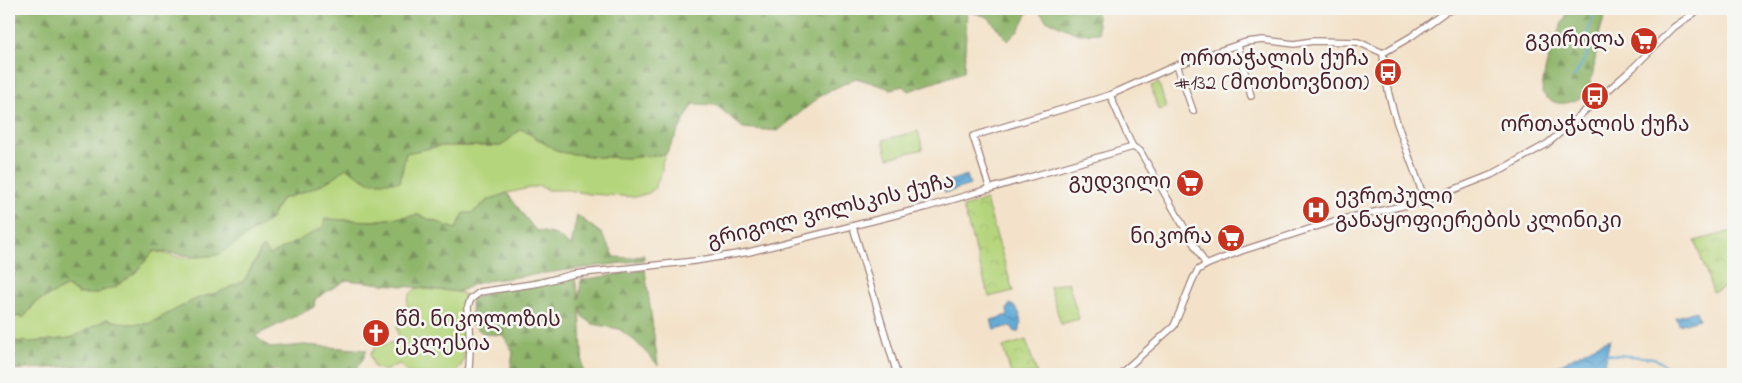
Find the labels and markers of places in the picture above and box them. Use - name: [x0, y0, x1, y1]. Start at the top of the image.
- place label: გვირილა: [1525, 26, 1625, 56]
- supermarket icon: გვირილა: [1629, 26, 1659, 56]
- place label: ორთაჭალის ქუჩა #132 (მოთხოვნით): [1174, 45, 1369, 99]
- bus stop icon: ორთაჭალის ქუჩა #132 (მოთხოვნით): [1373, 57, 1403, 87]
- bus stop icon: ორთაჭალის ქუჩა: [1580, 81, 1610, 111]
- place label: ორთაჭალის ქუჩა: [1500, 111, 1690, 141]
- place label: გუდვილი: [1069, 168, 1171, 198]
- supermarket icon: გუდვილი: [1175, 168, 1205, 198]
- place label: ევროპული განაყოფიერების კლინიკი: [1335, 183, 1622, 237]
- hospital icon: ევროპული განაყოფიერების კლინიკი: [1301, 195, 1331, 225]
- place label: ნიკორა: [1130, 223, 1212, 253]
- supermarket icon: ნიკორა: [1216, 223, 1246, 253]
- place label: წმ. ნიკოლოზის ეკლესია: [395, 306, 561, 360]
- church icon: წმ. ნიკოლოზის ეკლესია: [361, 318, 391, 348]

